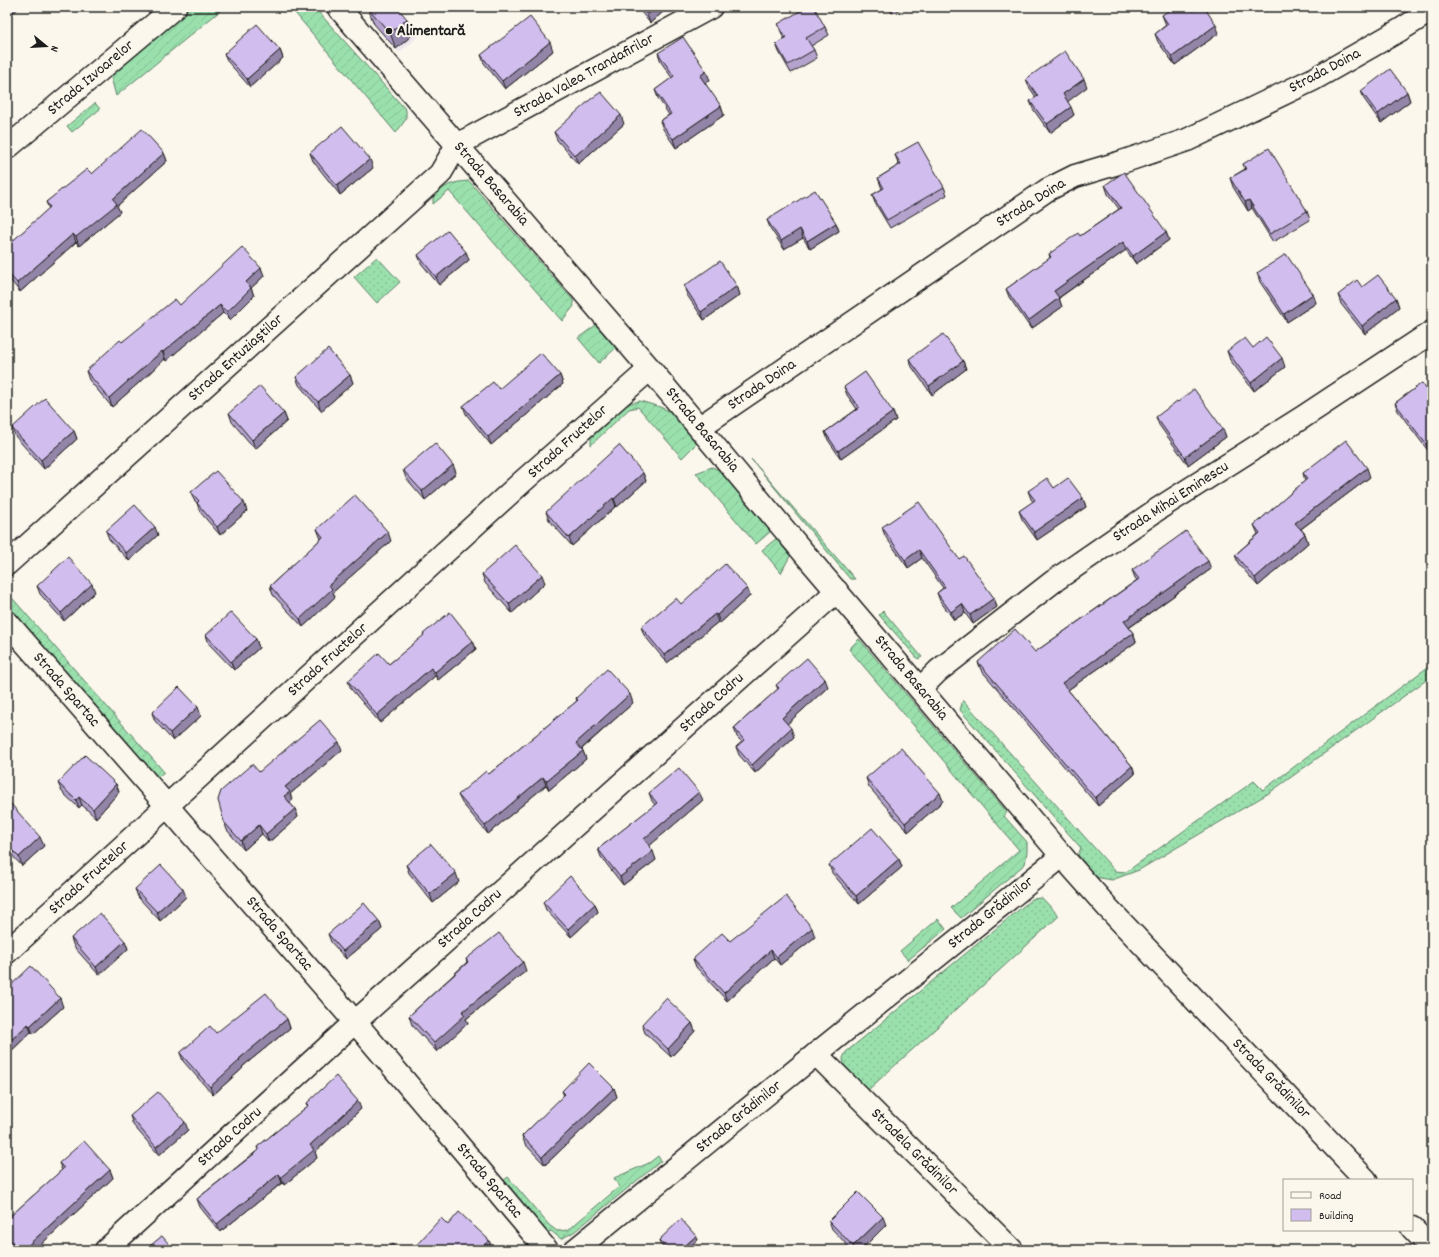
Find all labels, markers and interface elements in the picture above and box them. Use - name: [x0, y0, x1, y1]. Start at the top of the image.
- place label: Alimentară: [397, 20, 466, 43]
- north arrow: [26, 26, 66, 66]
- marker: Alimentară: [384, 26, 394, 36]
- street label: Strada Valea Trandafirilor: [509, 28, 659, 124]
- street label: Strada Izvoarelor: [43, 35, 140, 121]
- street label: Strada Doina: [1285, 42, 1365, 100]
- text: N: [45, 43, 62, 54]
- street label: Strada Basarabia: [448, 137, 535, 232]
- street label: Strada Doina: [992, 172, 1071, 233]
- street label: Strada Entuziaștilor: [183, 309, 289, 407]
- street label: Strada Doina: [723, 353, 801, 416]
- street label: Strada Basarabia: [659, 382, 745, 478]
- street label: Strada Fructelor: [523, 400, 613, 484]
- street label: Strada Mihai Eminescu: [1108, 456, 1234, 548]
- street label: Strada Fructelor: [283, 618, 373, 702]
- street label: Strada Basarabia: [868, 630, 954, 726]
- street label: Strada Spartac: [27, 647, 105, 733]
- street label: Strada Codru: [674, 667, 750, 738]
- street label: Strada Fructelor: [44, 836, 134, 920]
- street label: Strada Grădinilor: [943, 871, 1039, 955]
- street label: Strada Codru: [432, 883, 508, 954]
- street label: Strada Spartac: [240, 891, 318, 977]
- street label: Strada Grădinilor: [1226, 1033, 1316, 1125]
- street label: Strada Grădinilor: [691, 1075, 787, 1159]
- street label: Strada Codru: [192, 1101, 268, 1172]
- street label: Stradela Grădinilor: [865, 1103, 963, 1201]
- street label: Strada Spartac: [450, 1138, 528, 1224]
- legend: [1283, 1179, 1413, 1231]
- text: Road: [1319, 1188, 1341, 1205]
- text: Building: [1319, 1208, 1354, 1225]

